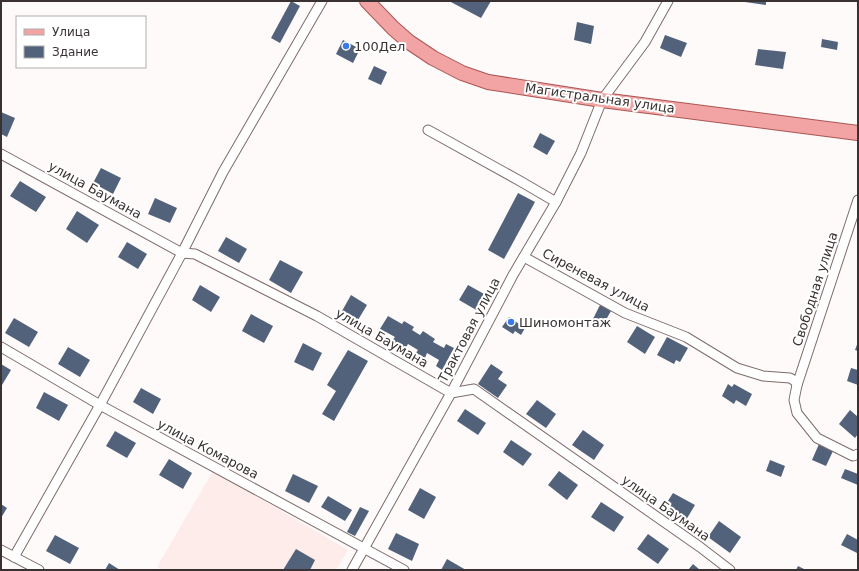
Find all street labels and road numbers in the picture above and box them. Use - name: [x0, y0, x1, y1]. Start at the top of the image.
- street label: Магистральная улица: [524, 80, 676, 116]
- street label: улица Баумана: [46, 158, 144, 222]
- street label: Свободная улица: [789, 230, 841, 348]
- street label: Сиреневая улица: [540, 245, 652, 315]
- street label: Трактовая улица: [435, 275, 503, 386]
- street label: улица Баумана: [333, 305, 431, 371]
- street label: улица Комарова: [155, 416, 261, 482]
- street label: улица Баумана: [619, 472, 713, 544]

